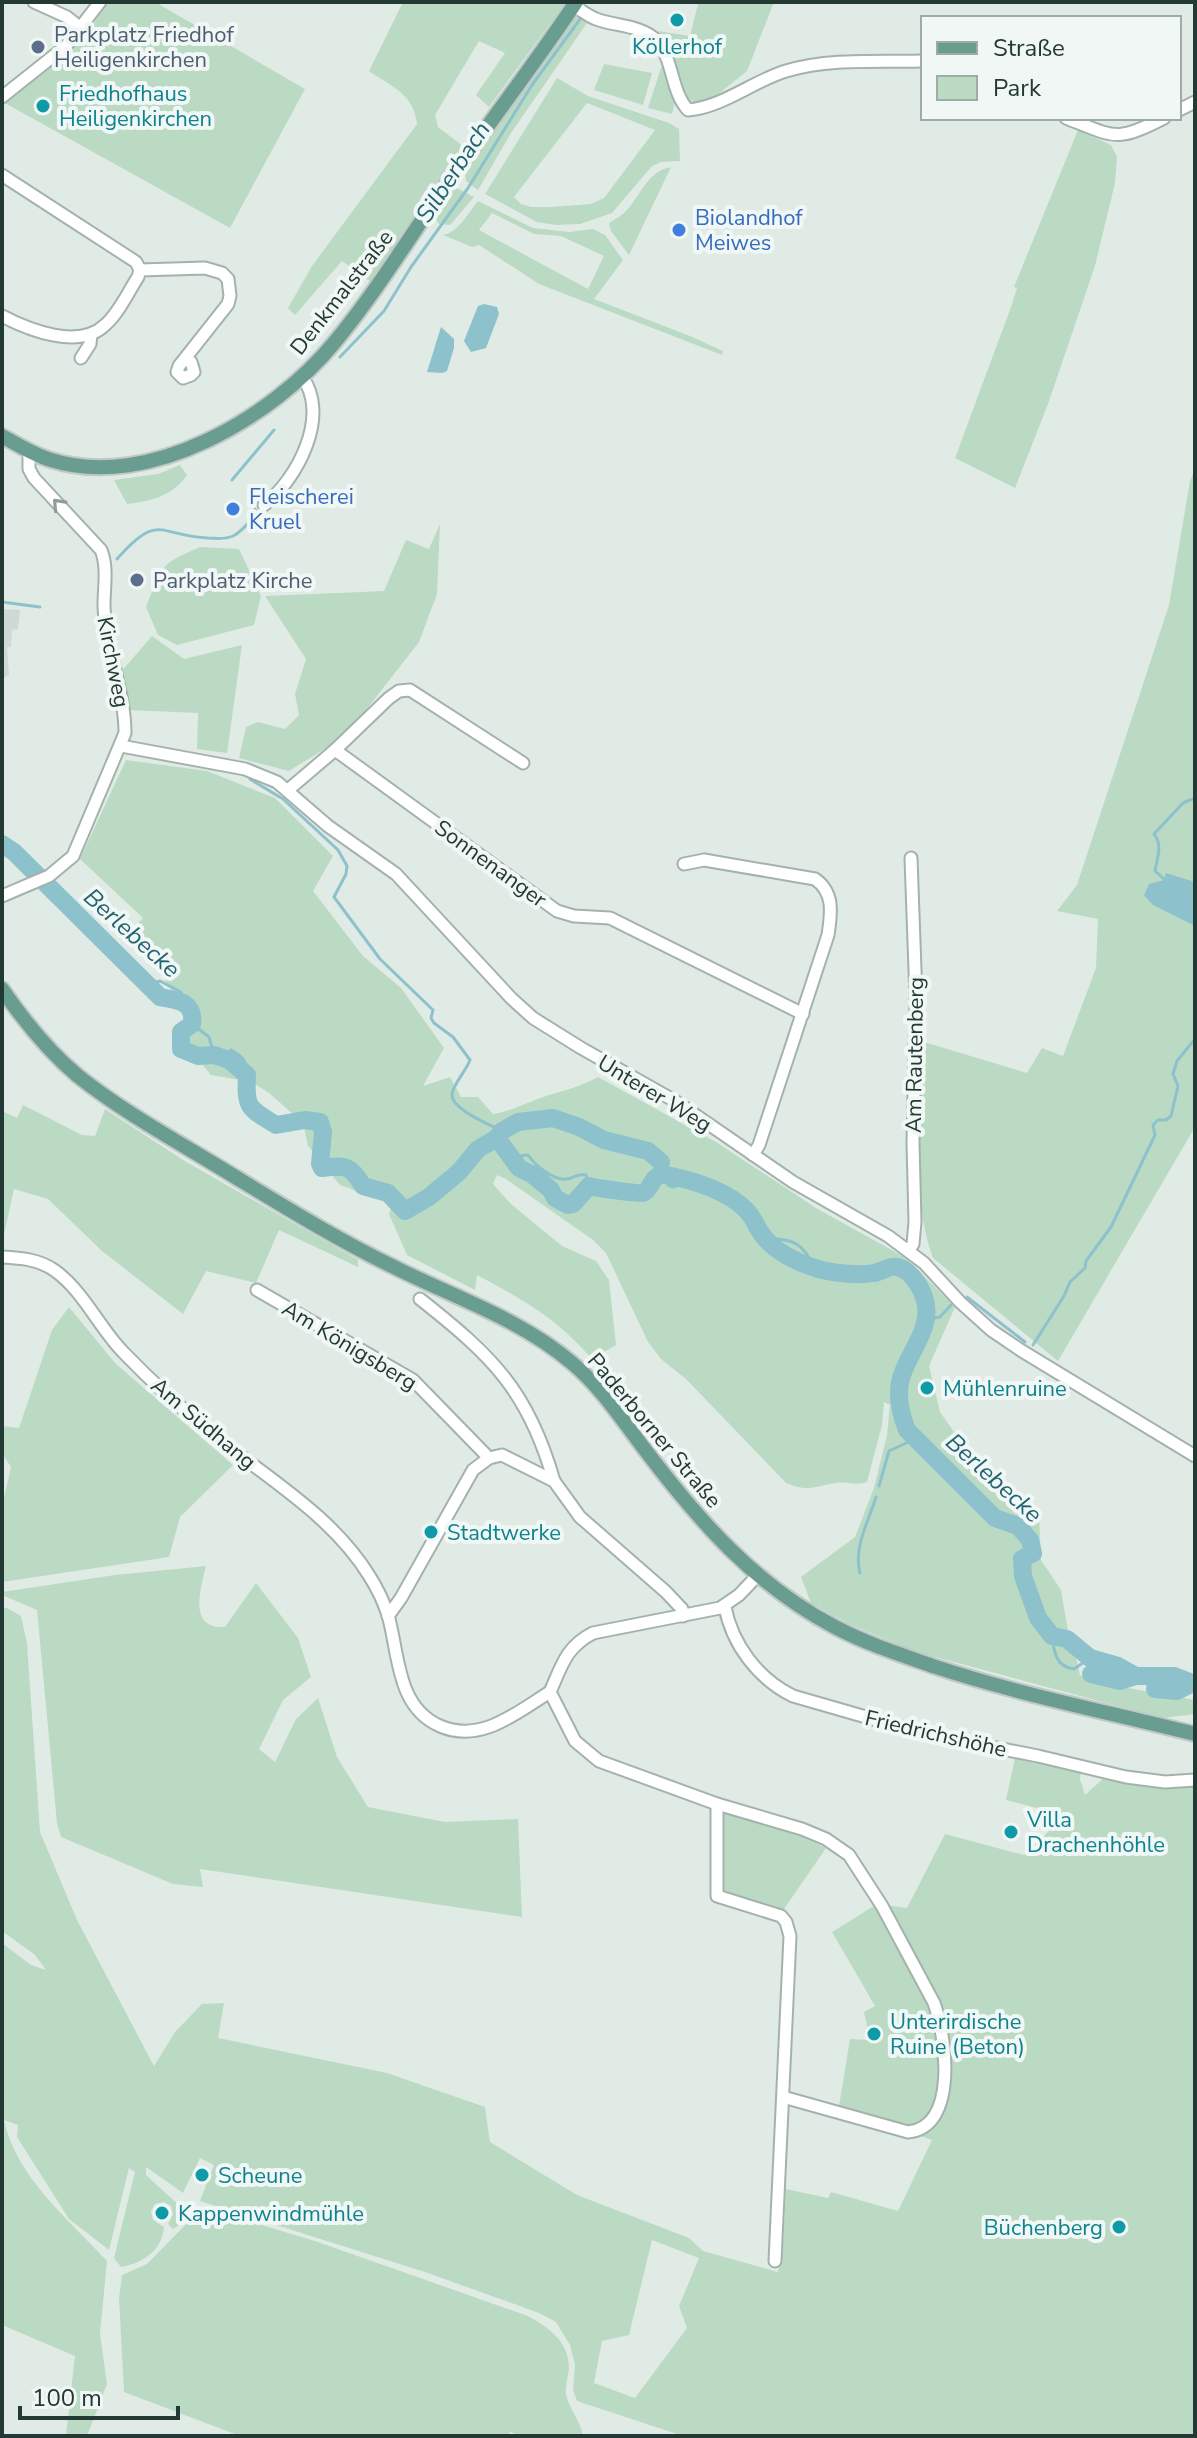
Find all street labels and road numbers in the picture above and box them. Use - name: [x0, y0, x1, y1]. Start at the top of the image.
- street label: Denkmalstraße: [283, 224, 400, 361]
- street label: Kirchweg: [90, 614, 137, 710]
- street label: Sonnenanger: [428, 813, 553, 915]
- street label: Am Rautenberg: [899, 977, 931, 1133]
- street label: Unterer Weg: [592, 1048, 717, 1140]
- street label: Am Königsberg: [276, 1294, 423, 1398]
- street label: Paderborner Straße: [580, 1347, 728, 1515]
- street label: Am Südhang: [144, 1371, 262, 1477]
- street label: Friedrichshöhe: [862, 1703, 1010, 1765]

